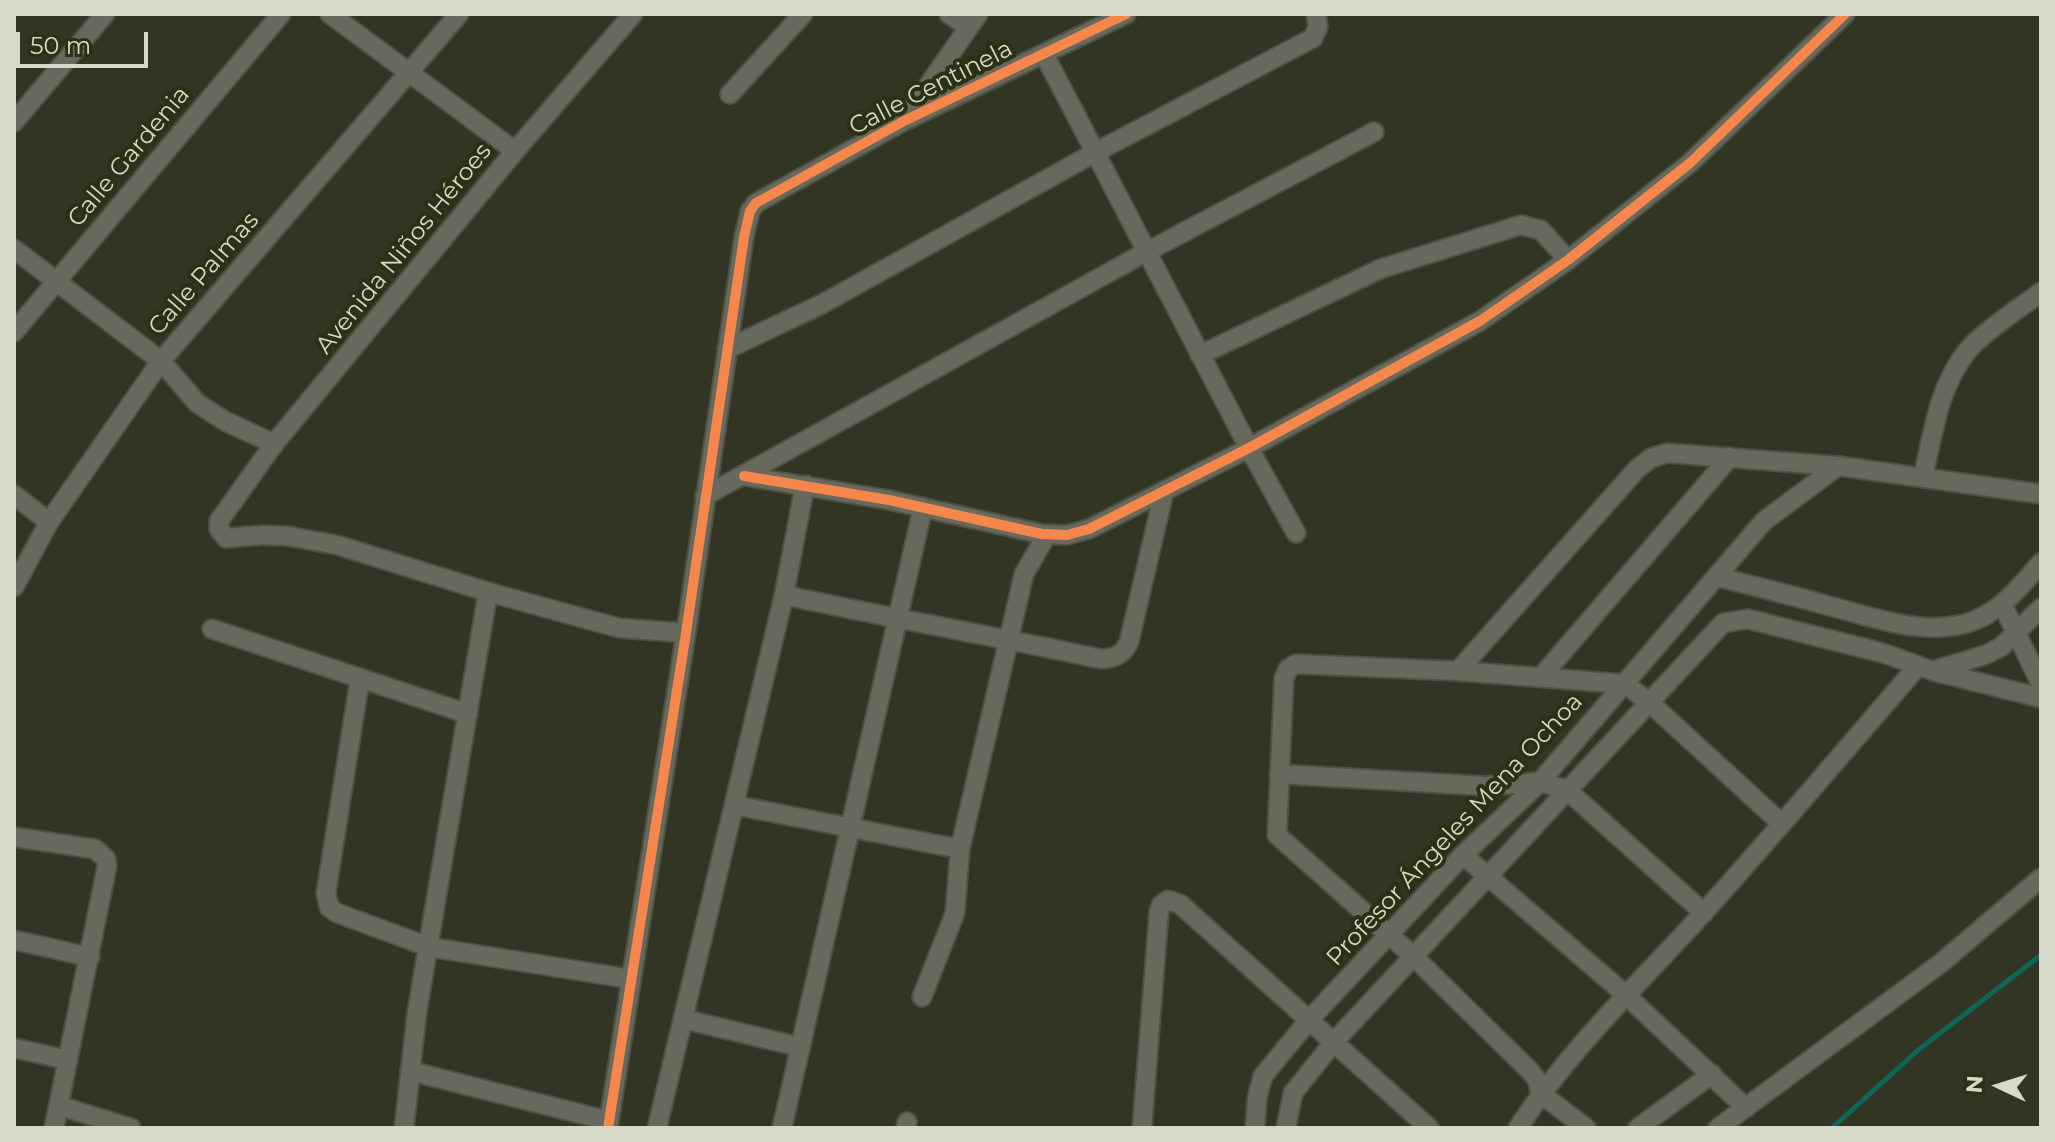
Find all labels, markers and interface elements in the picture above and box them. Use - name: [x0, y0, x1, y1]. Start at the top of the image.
- scale bar: [20, 16, 152, 66]
- text: 50 m: [30, 31, 91, 60]
- street label: Calle Centinela: [845, 34, 1017, 142]
- street label: Calle Gardenia: [62, 81, 196, 233]
- street label: Avenida Niños Héroes: [310, 138, 498, 360]
- street label: Calle Palmas: [143, 207, 265, 341]
- street label: Profesor Ángeles Mena Ochoa: [1321, 688, 1589, 972]
- north arrow: [1959, 1046, 2039, 1126]
- text: N: [1960, 1074, 1989, 1094]

